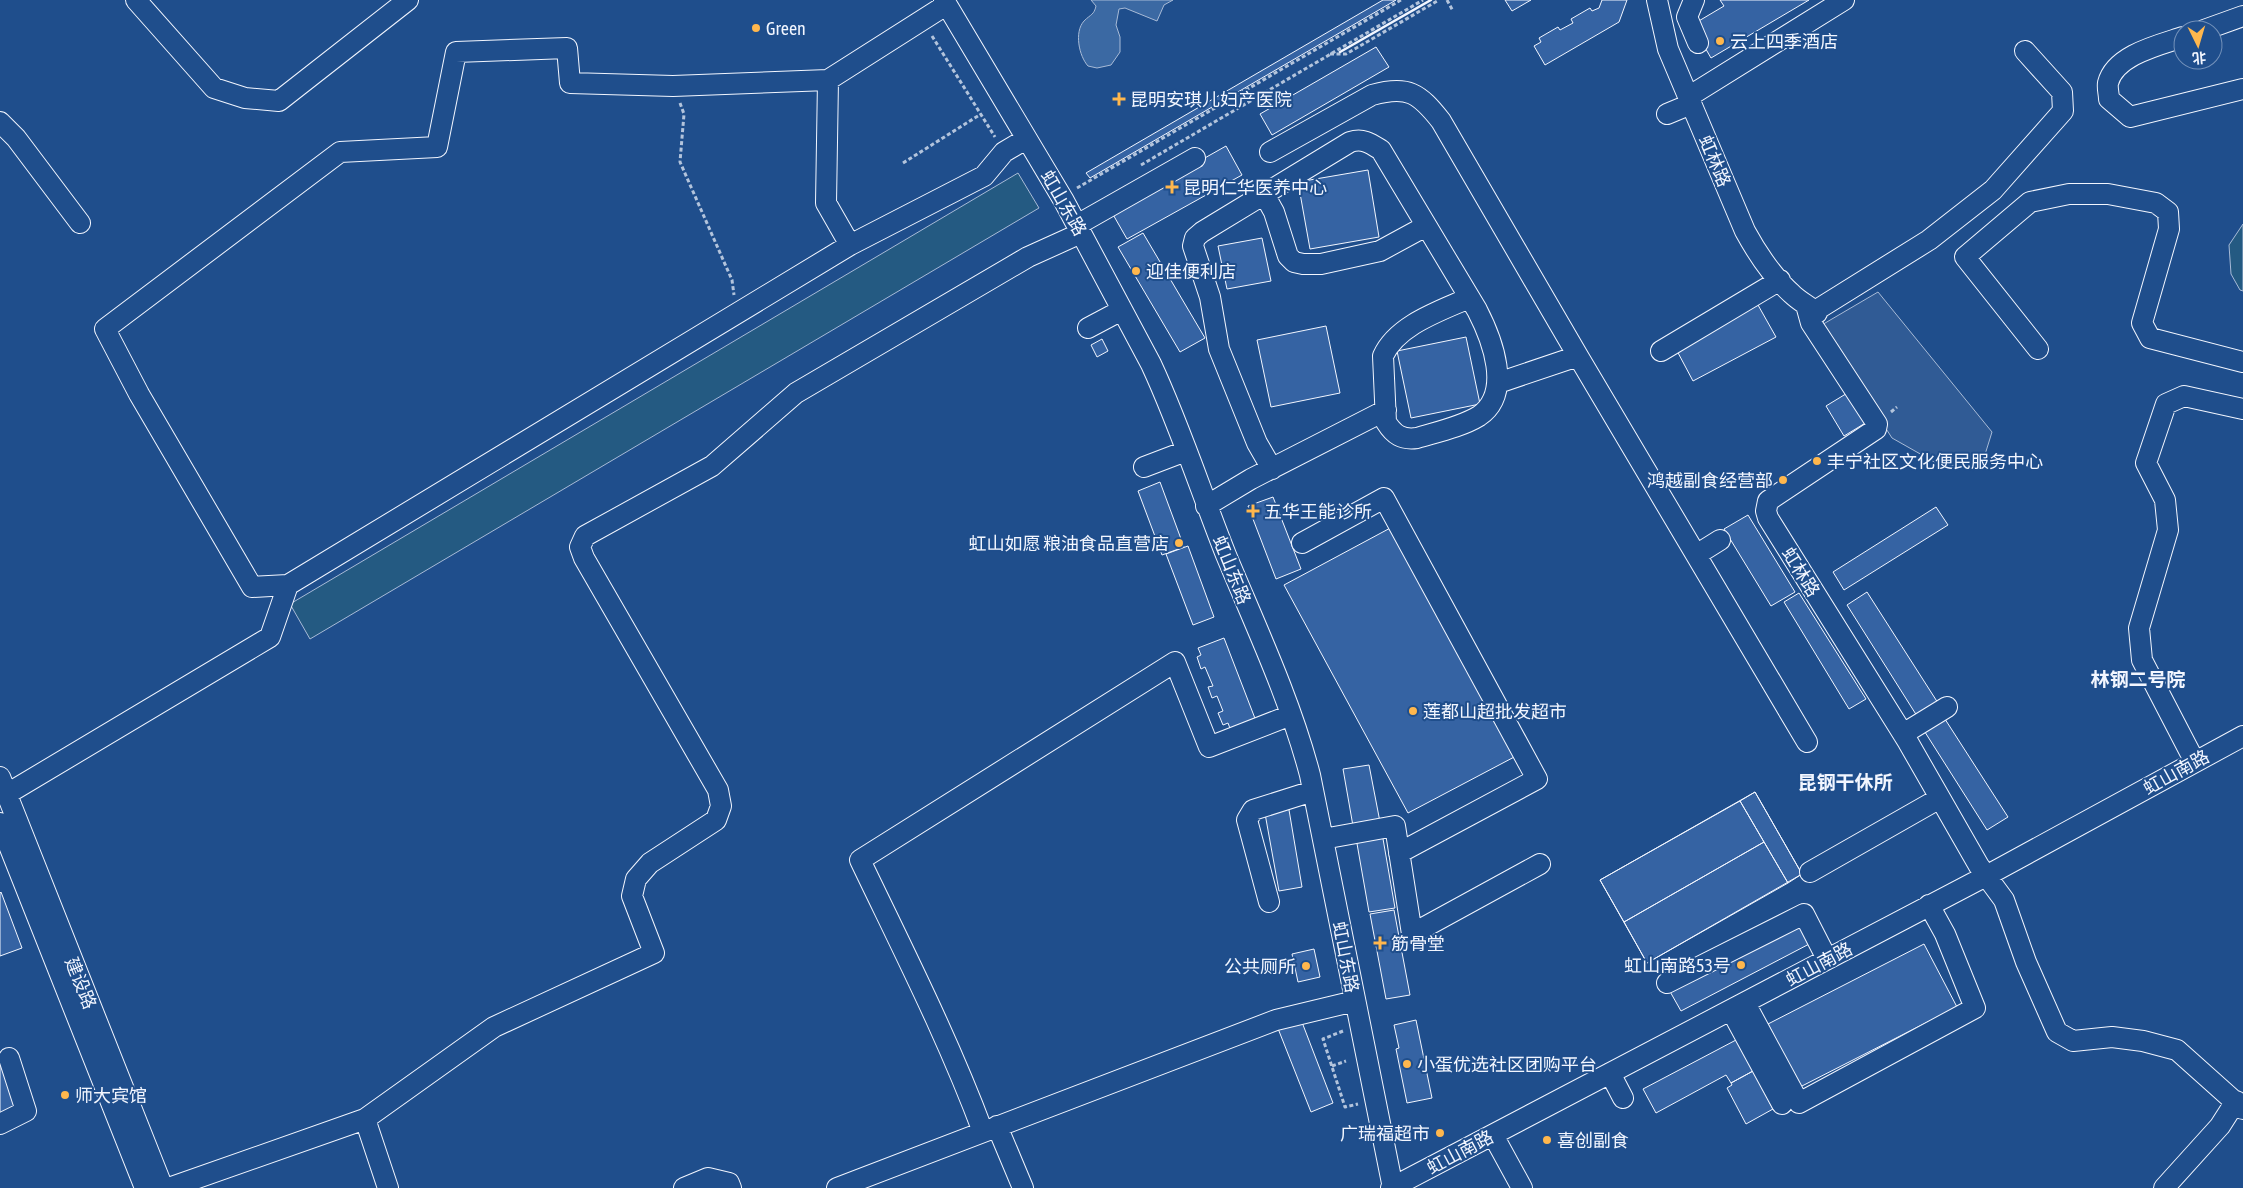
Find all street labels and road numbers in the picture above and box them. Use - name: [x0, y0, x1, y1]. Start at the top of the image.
- street label: 虹林路: [1695, 132, 1735, 190]
- street label: 虹山东路: [1037, 167, 1091, 239]
- street label: 虹山东路: [1209, 533, 1255, 607]
- street label: 虹林路: [1778, 544, 1824, 600]
- street label: 虹山南路: [2139, 745, 2213, 799]
- street label: 虹山东路: [1329, 920, 1363, 994]
- street label: 虹山南路: [1782, 938, 1856, 990]
- street label: 建设路: [61, 954, 101, 1012]
- street label: 虹山南路: [1423, 1126, 1497, 1178]

